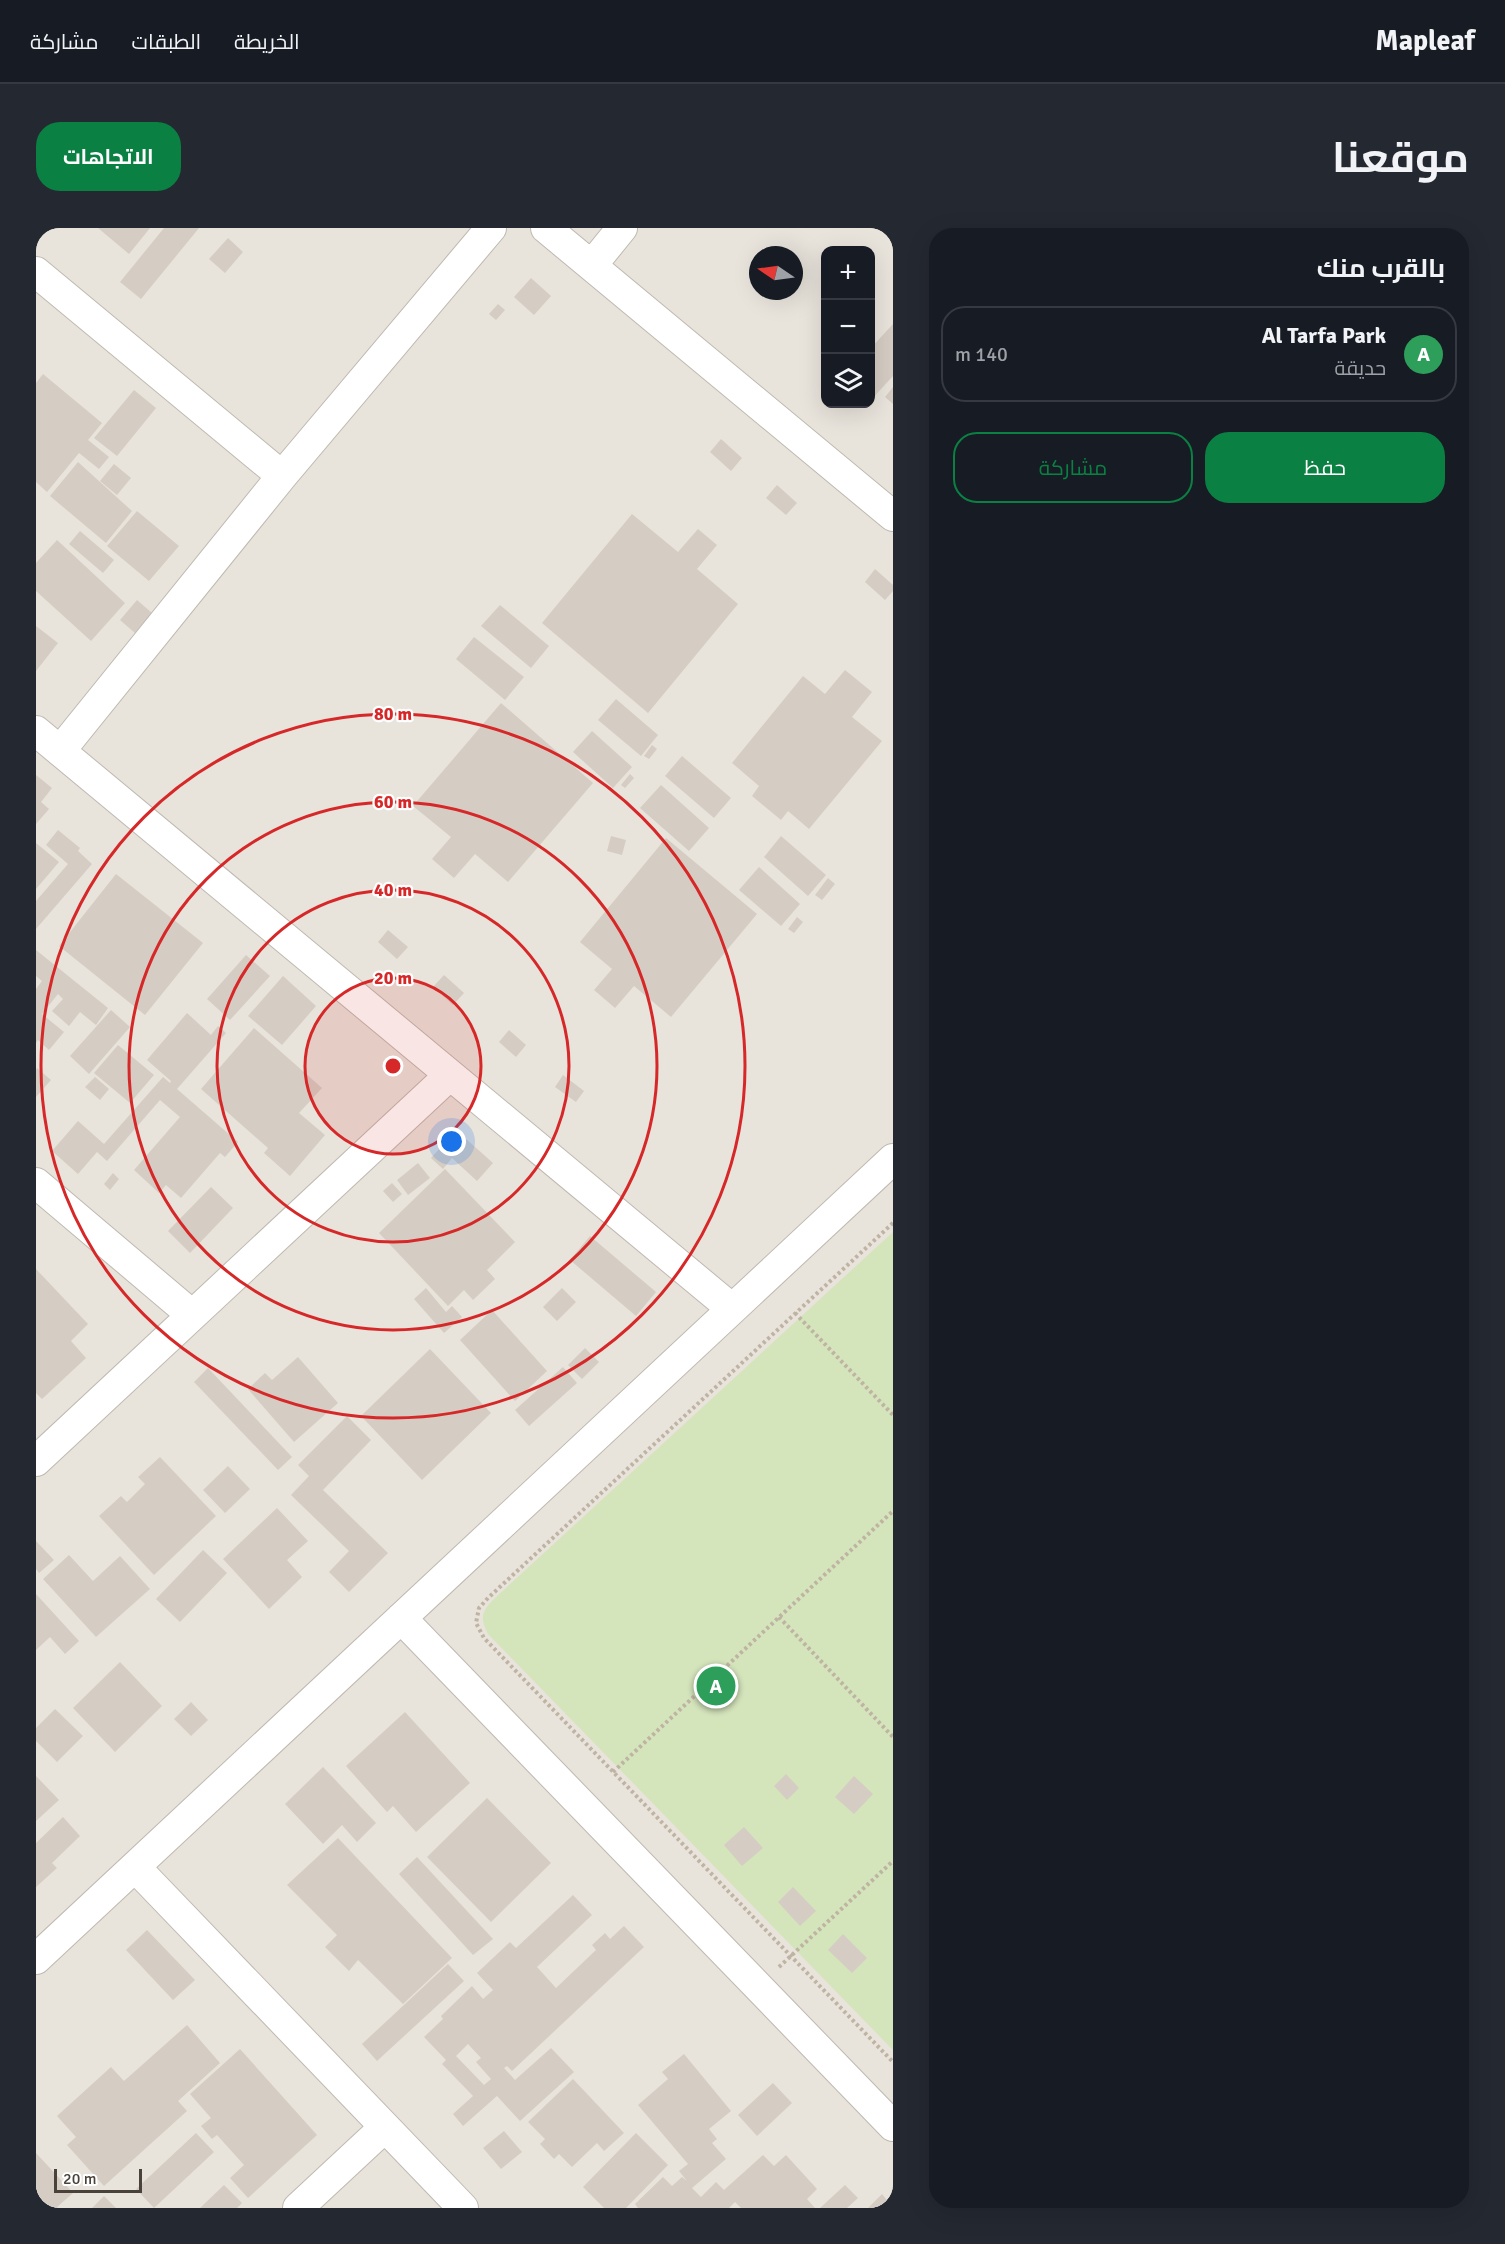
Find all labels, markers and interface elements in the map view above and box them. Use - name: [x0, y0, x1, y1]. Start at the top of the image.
- text: Mapleaf: [1375, 24, 1475, 58]
- text: مشاركة: [30, 29, 99, 55]
- text: الطبقات: [132, 29, 201, 55]
- text: الخريطة: [234, 29, 300, 55]
- button: الاتجاهات: [36, 122, 181, 191]
- text: موقعنا: [1332, 133, 1469, 184]
- north arrow: [749, 246, 803, 300]
- map controls: [821, 246, 875, 408]
- button: +: [821, 246, 875, 300]
- text: بالقرب منك: [1317, 253, 1445, 285]
- button: −: [821, 300, 875, 354]
- text: Al Tarfa Park: [1262, 322, 1386, 349]
- text: 140 m: [955, 342, 1008, 367]
- text: A: [1417, 342, 1430, 367]
- button: layers: [821, 354, 875, 408]
- text: حديقة: [1335, 356, 1386, 381]
- button: مشاركة: [953, 432, 1193, 503]
- button: حفظ: [1205, 432, 1445, 503]
- text: 80 m: [374, 703, 412, 725]
- text: 60 m: [374, 791, 412, 813]
- text: 40 m: [374, 879, 412, 901]
- text: 20 m: [374, 967, 412, 989]
- centre of rings: [383, 1056, 403, 1076]
- your location: [437, 1127, 466, 1156]
- pin: A: [696, 1664, 736, 1708]
- scale bar: [54, 2166, 142, 2194]
- text: 20 m: [63, 2169, 97, 2189]

